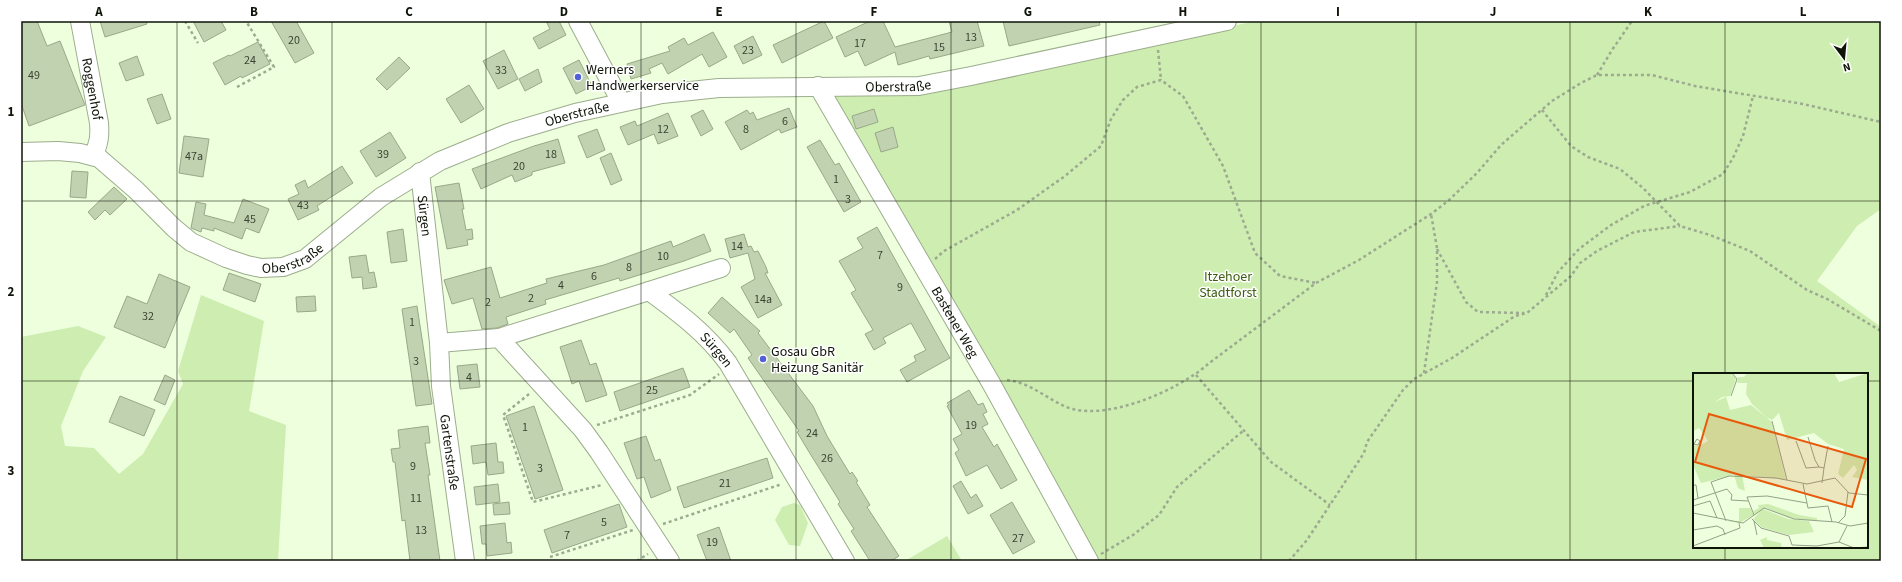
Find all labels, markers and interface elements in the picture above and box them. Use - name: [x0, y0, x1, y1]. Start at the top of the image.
- text: A: [94, 3, 103, 21]
- text: B: [250, 3, 258, 21]
- text: C: [405, 3, 413, 21]
- text: D: [560, 3, 568, 21]
- text: E: [715, 3, 723, 21]
- text: F: [871, 3, 878, 21]
- text: G: [1024, 3, 1032, 21]
- text: H: [1179, 3, 1187, 21]
- text: I: [1336, 3, 1340, 21]
- text: J: [1490, 3, 1496, 21]
- text: K: [1644, 3, 1653, 21]
- text: L: [1800, 3, 1807, 21]
- house number: 13: [965, 29, 977, 46]
- house number: 20: [288, 32, 300, 49]
- house number: 17: [854, 35, 866, 52]
- north arrow: [1824, 38, 1864, 78]
- house number: 15: [933, 39, 945, 56]
- house number: 23: [742, 42, 754, 59]
- house number: 24: [244, 52, 256, 69]
- street label: Roggenhof: [76, 56, 107, 123]
- text: N: [1841, 59, 1852, 75]
- place label: Werners Handwerkerservice: [586, 60, 699, 96]
- house number: 33: [495, 62, 507, 79]
- house number: 49: [28, 67, 40, 84]
- marker: Werners Handwerkerservice: [573, 72, 583, 82]
- street label: Oberstraße: [865, 75, 933, 98]
- street label: Oberstraße: [542, 97, 611, 133]
- text: 1: [8, 103, 15, 121]
- house number: 6: [782, 113, 788, 130]
- house number: 12: [657, 121, 669, 138]
- house number: 8: [743, 121, 749, 138]
- house number: 39: [377, 146, 389, 163]
- house number: 18: [545, 146, 557, 163]
- house number: 47a: [185, 148, 203, 165]
- house number: 20: [513, 158, 525, 175]
- house number: 1: [833, 171, 839, 188]
- house number: 3: [845, 191, 851, 208]
- street label: Sürgen: [412, 194, 436, 237]
- house number: 43: [297, 197, 309, 214]
- house number: 45: [244, 211, 256, 228]
- house number: 14: [731, 238, 743, 255]
- street label: Oberstraße: [261, 239, 328, 279]
- house number: 7: [877, 247, 883, 264]
- house number: 10: [657, 248, 669, 265]
- house number: 8: [626, 259, 632, 276]
- park label: Itzehoer Stadtforst: [1199, 267, 1257, 303]
- house number: 6: [591, 268, 597, 285]
- house number: 4: [558, 277, 564, 294]
- house number: 9: [897, 279, 903, 296]
- text: 2: [8, 283, 15, 301]
- street label: Bastener Weg: [926, 283, 983, 362]
- house number: 2: [528, 290, 534, 307]
- house number: 14a: [754, 291, 772, 308]
- house number: 2: [485, 294, 491, 311]
- house number: 32: [142, 308, 154, 325]
- house number: 1: [409, 314, 415, 331]
- street label: Sürgen: [695, 328, 737, 372]
- place label: Gosau GbR Heizung Sanitär: [771, 342, 864, 378]
- house number: 3: [413, 353, 419, 370]
- marker: Gosau GbR Heizung Sanitär: [758, 354, 768, 364]
- house number: 4: [466, 369, 472, 386]
- inset map: [1693, 373, 1868, 548]
- house number: 25: [646, 382, 658, 399]
- street label: Gartenstraße: [434, 413, 464, 492]
- house number: 19: [965, 417, 977, 434]
- house number: 1: [522, 419, 528, 436]
- house number: 24: [806, 425, 818, 442]
- house number: 26: [821, 450, 833, 467]
- house number: 9: [410, 458, 416, 475]
- house number: 3: [537, 460, 543, 477]
- text: 3: [8, 462, 15, 480]
- house number: 21: [719, 475, 731, 492]
- house number: 11: [410, 490, 422, 507]
- house number: 5: [601, 514, 607, 531]
- house number: 13: [415, 522, 427, 539]
- house number: 7: [564, 527, 570, 544]
- house number: 27: [1012, 530, 1024, 547]
- house number: 19: [706, 534, 718, 551]

